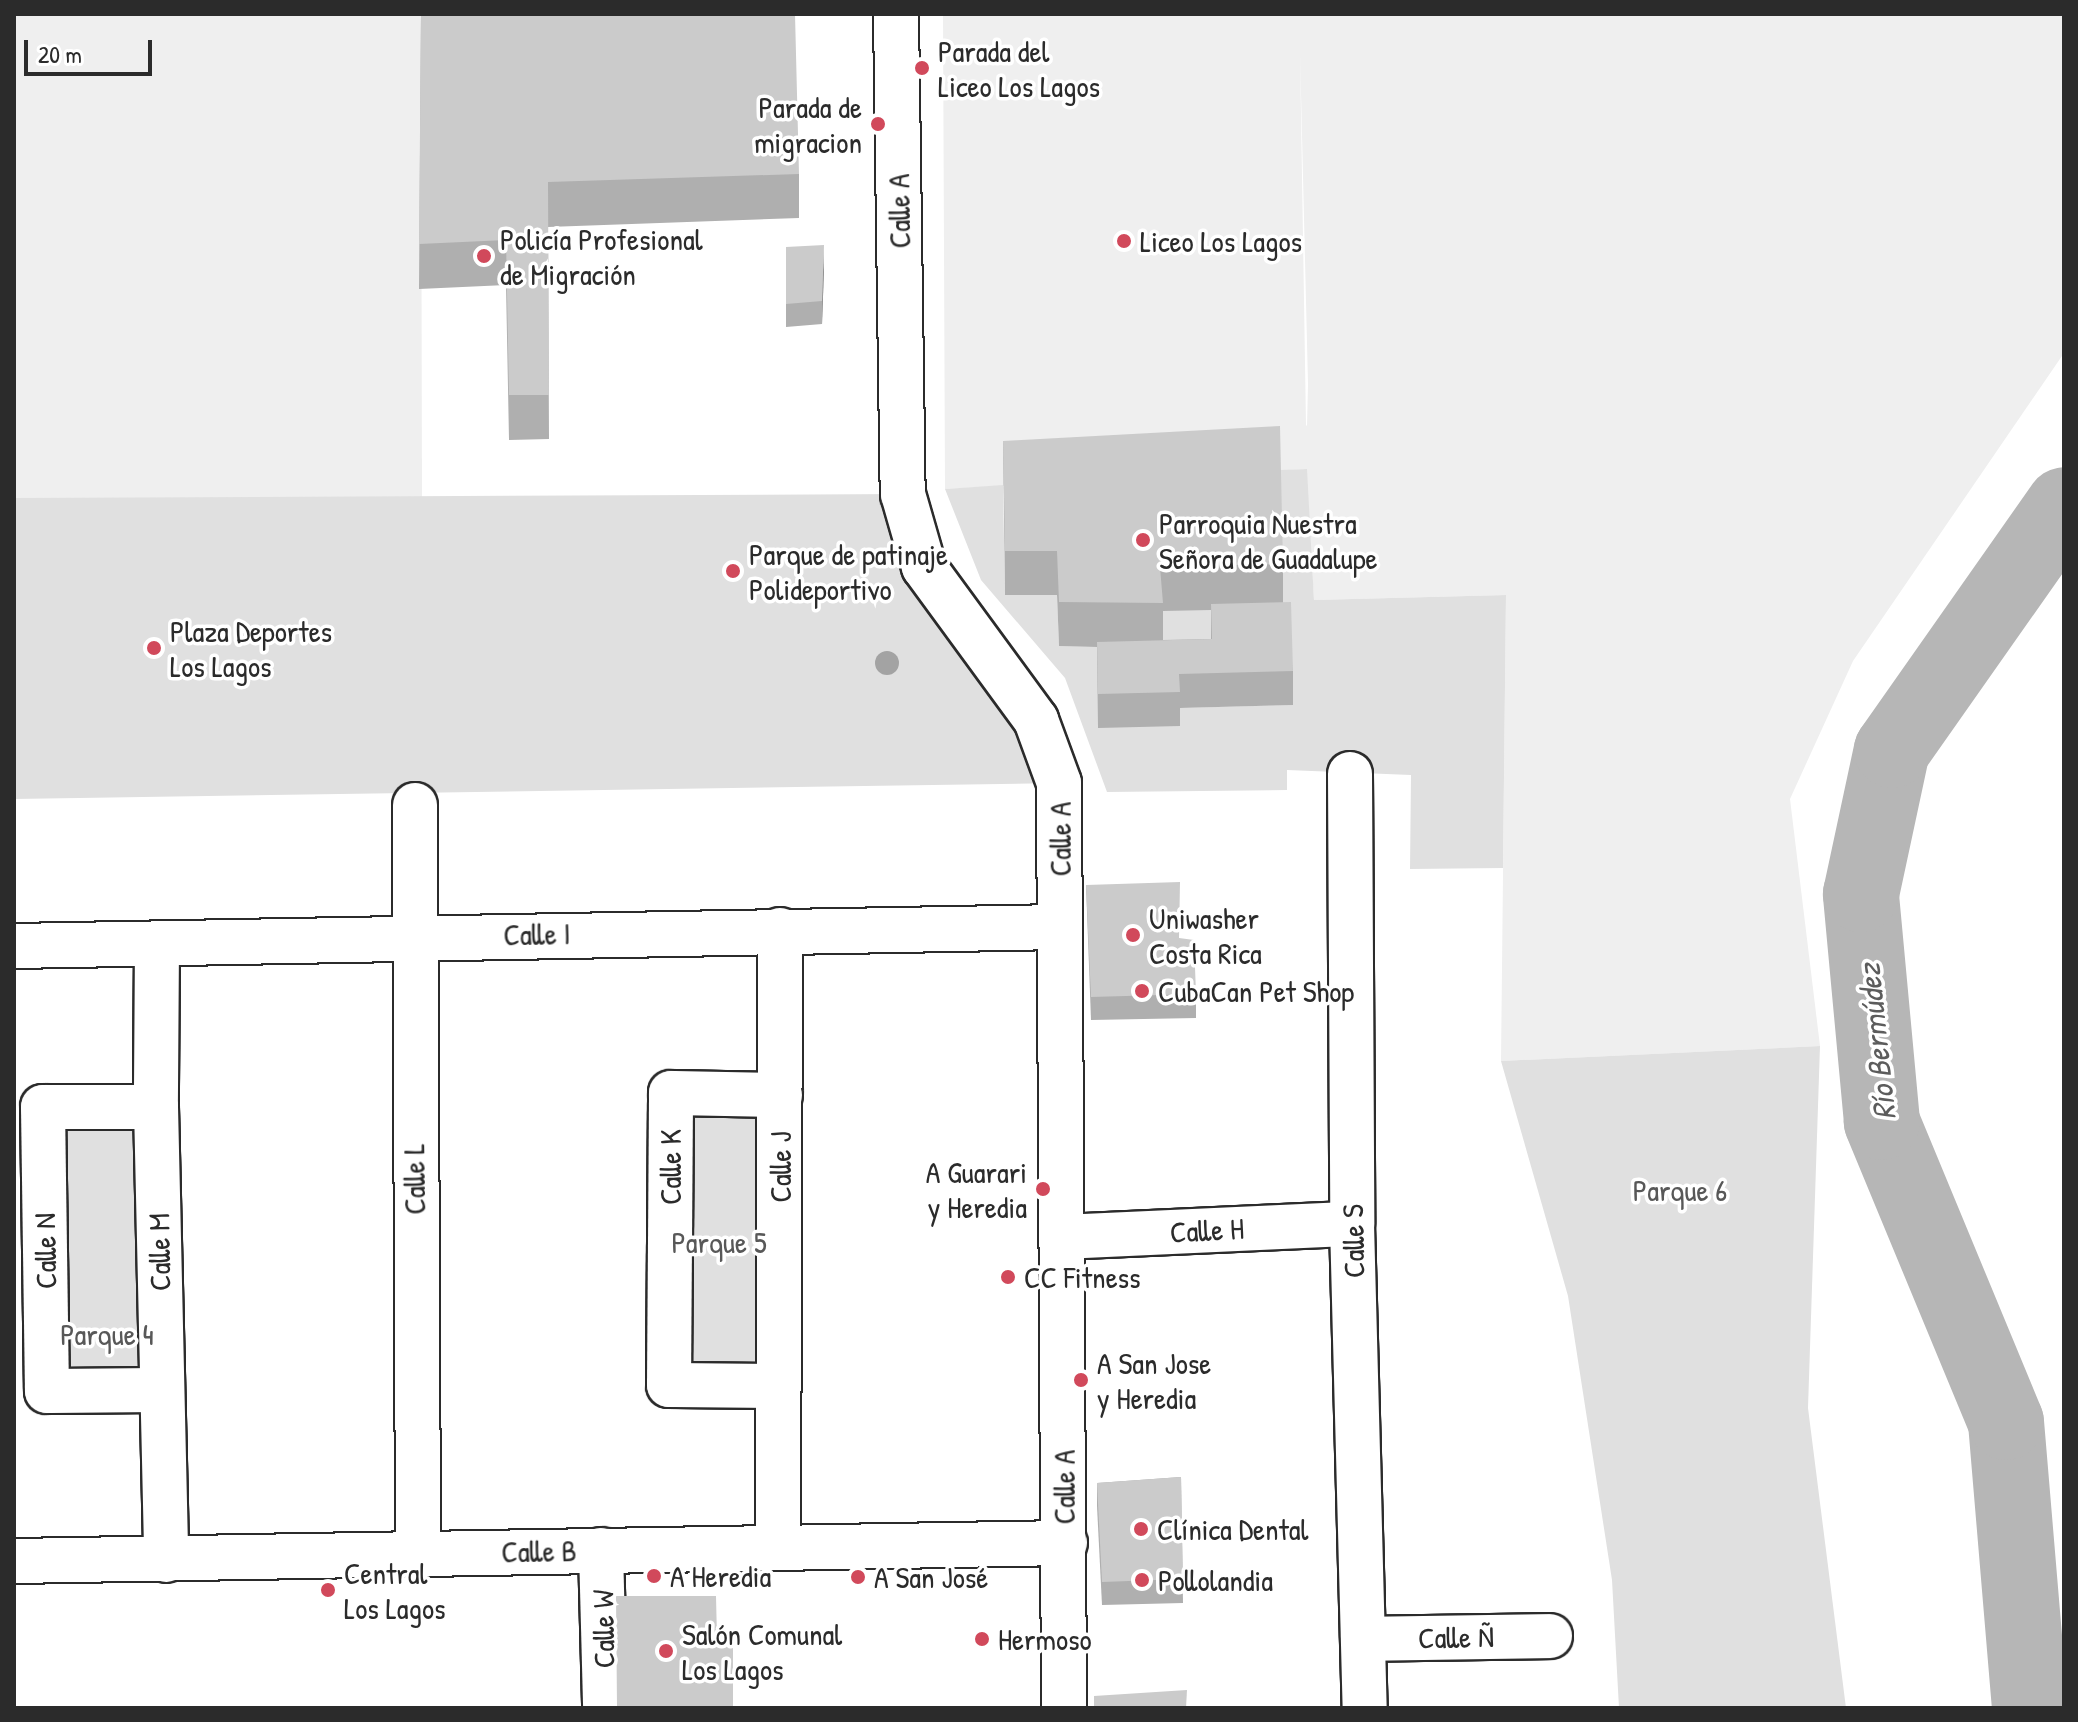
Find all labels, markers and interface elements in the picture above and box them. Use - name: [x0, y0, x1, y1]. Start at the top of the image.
- scale bar: [28, 24, 156, 74]
- place label: Parada del Liceo Los Lagos: [938, 33, 1100, 104]
- text: 20 m: [38, 38, 82, 70]
- marker: Parada del Liceo Los Lagos: [913, 59, 931, 77]
- place label: Parada de migracion: [754, 89, 862, 160]
- marker: Parada de migracion: [869, 115, 887, 133]
- street label: Calle A: [880, 173, 918, 249]
- place label: Policía Profesional de Migración: [500, 221, 703, 292]
- place label: Liceo Los Lagos: [1140, 223, 1302, 259]
- marker: Liceo Los Lagos: [1115, 232, 1133, 250]
- marker: Policía Profesional de Migración: [475, 247, 493, 265]
- place label: Parroquia Nuestra Señora de Guadalupe: [1159, 505, 1377, 576]
- marker: Parroquia Nuestra Señora de Guadalupe: [1134, 531, 1152, 549]
- place label: Parque de patinaje Polideportivo: [749, 536, 948, 606]
- marker: Parque de patinaje Polideportivo: [724, 562, 742, 580]
- place label: Plaza Deportes Los Lagos: [170, 613, 332, 684]
- marker: Plaza Deportes Los Lagos: [145, 639, 163, 657]
- street label: Calle A: [1042, 802, 1078, 876]
- place label: Uniwasher Costa Rica: [1149, 900, 1262, 970]
- street label: Calle I: [503, 915, 571, 953]
- marker: Uniwasher Costa Rica: [1124, 926, 1142, 944]
- water label: Río Bermúdez: [1850, 962, 1904, 1122]
- place label: CubaCan Pet Shop: [1158, 973, 1354, 1009]
- marker: CubaCan Pet Shop: [1133, 982, 1151, 1000]
- street label: Calle K: [652, 1129, 688, 1205]
- street label: Calle J: [762, 1131, 798, 1203]
- street label: Calle L: [395, 1143, 433, 1215]
- place label: A Guarari y Heredia: [926, 1154, 1027, 1224]
- park label: Parque 6: [1633, 1172, 1727, 1208]
- marker: A Guarari y Heredia: [1034, 1180, 1052, 1198]
- street label: Calle S: [1334, 1204, 1372, 1278]
- street label: Calle H: [1169, 1210, 1245, 1250]
- street label: Calle N: [26, 1213, 64, 1289]
- street label: Calle M: [140, 1213, 178, 1291]
- park label: Parque 5: [671, 1224, 767, 1260]
- place label: CC Fitness: [1024, 1259, 1141, 1295]
- marker: CC Fitness: [999, 1268, 1017, 1286]
- park label: Parque 4: [60, 1316, 154, 1352]
- place label: A San Jose y Heredia: [1097, 1345, 1211, 1416]
- marker: A San Jose y Heredia: [1072, 1371, 1090, 1389]
- street label: Calle A: [1046, 1450, 1082, 1524]
- place label: Clínica Dental: [1157, 1511, 1309, 1547]
- marker: Clínica Dental: [1132, 1520, 1150, 1538]
- street label: Calle B: [501, 1532, 577, 1570]
- place label: Central Los Lagos: [344, 1555, 446, 1626]
- place label: A Heredia: [670, 1558, 771, 1594]
- place label: A San José: [874, 1559, 988, 1595]
- place label: Pollolandia: [1158, 1562, 1273, 1598]
- marker: A Heredia: [645, 1567, 663, 1585]
- marker: A San José: [849, 1568, 867, 1586]
- marker: Pollolandia: [1133, 1571, 1151, 1589]
- marker: Central Los Lagos: [319, 1581, 337, 1599]
- street label: Calle W: [584, 1589, 622, 1669]
- place label: Salón Comunal Los Lagos: [682, 1616, 842, 1686]
- street label: Calle Ñ: [1418, 1618, 1494, 1656]
- place label: Hermoso: [998, 1621, 1092, 1657]
- marker: Hermoso: [973, 1630, 991, 1648]
- marker: Salón Comunal Los Lagos: [657, 1642, 675, 1660]

